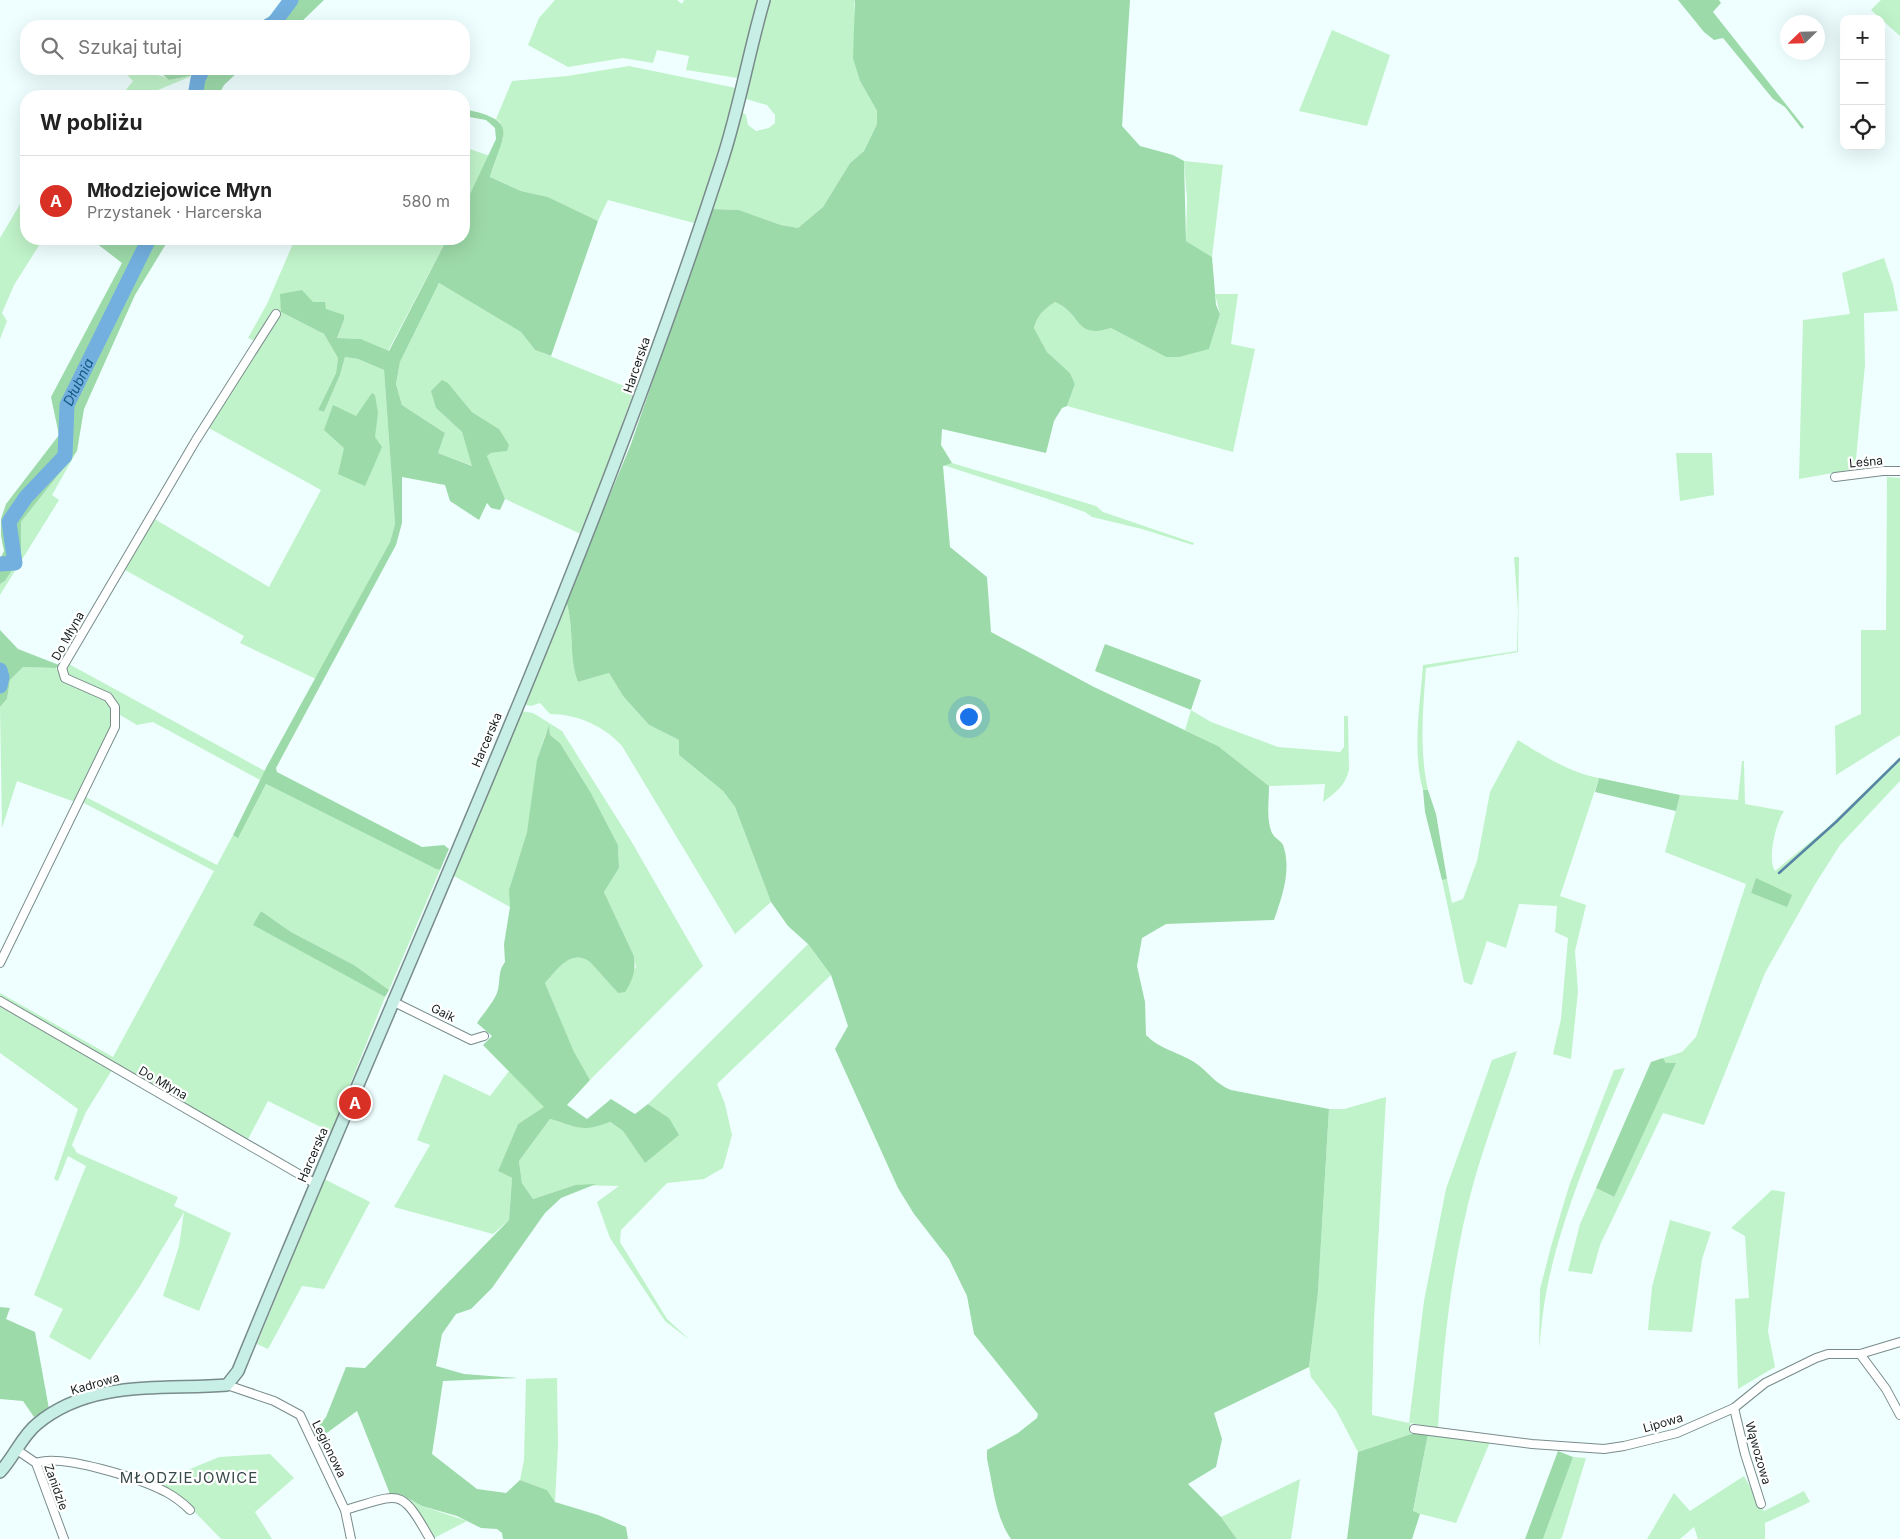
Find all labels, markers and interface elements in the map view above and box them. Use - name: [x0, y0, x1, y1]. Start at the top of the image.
- north arrow: [1780, 15, 1825, 60]
- map controls: [1840, 15, 1885, 150]
- button: +: [1840, 15, 1885, 60]
- search box: [20, 20, 470, 75]
- icon: search: [38, 34, 66, 62]
- text: Szukaj tutaj: [78, 36, 182, 59]
- button: −: [1840, 60, 1885, 105]
- button: locate: [1840, 105, 1885, 150]
- text: W pobliżu: [40, 110, 143, 135]
- text: Młodziejowice Młyn: [87, 179, 272, 202]
- text: A: [50, 191, 62, 211]
- text: 580 m: [402, 191, 450, 211]
- text: Przystanek · Harcerska: [87, 202, 262, 222]
- street label: Harcerska: [620, 335, 653, 395]
- water label: Dłubnia: [59, 355, 97, 408]
- street label: Leśna: [1848, 453, 1884, 470]
- street label: Do Młyna: [48, 609, 87, 663]
- your location: [956, 704, 982, 730]
- street label: Harcerska: [468, 710, 505, 769]
- street label: Gaik: [429, 1000, 458, 1025]
- street label: Do Młyna: [136, 1063, 190, 1102]
- pin: A: [339, 1084, 371, 1122]
- street label: Harcerska: [294, 1125, 331, 1184]
- street label: Kadrowa: [69, 1369, 121, 1398]
- street label: Lipowa: [1641, 1410, 1684, 1435]
- street label: Legionowa: [309, 1418, 350, 1480]
- street label: Wąwozowa: [1742, 1420, 1775, 1486]
- street label: Zanidzie: [41, 1462, 72, 1512]
- district label: MŁODZIEJOWICE: [120, 1468, 258, 1487]

